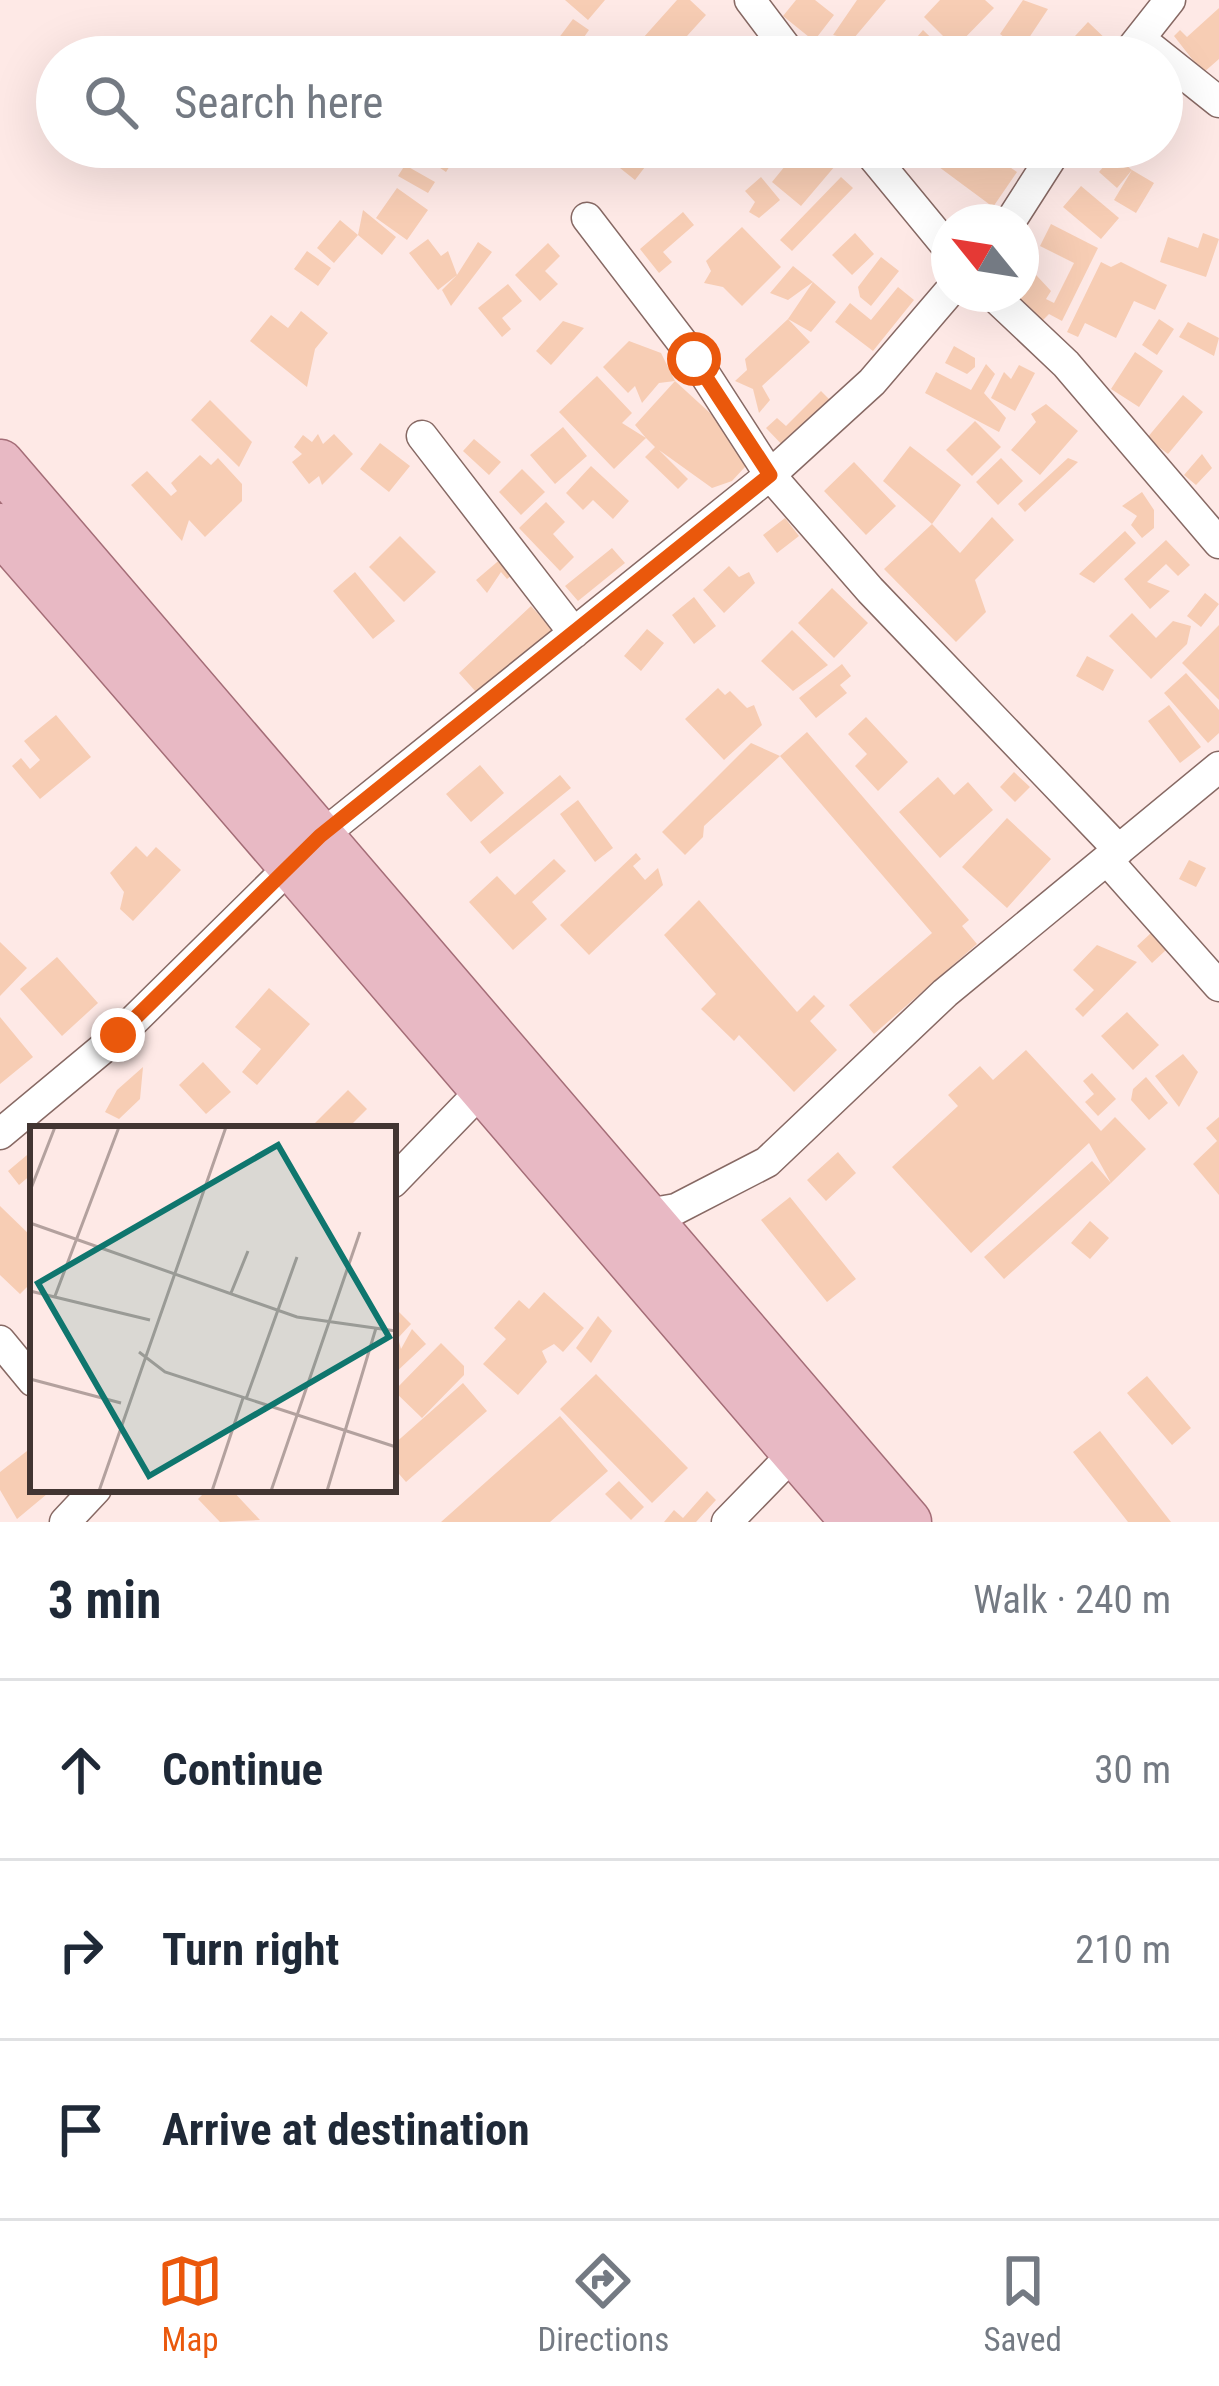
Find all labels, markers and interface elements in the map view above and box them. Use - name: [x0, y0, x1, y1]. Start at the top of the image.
- search box: [36, 36, 1183, 168]
- icon: search: [78, 69, 144, 135]
- text: Search here: [174, 76, 383, 129]
- north arrow: [931, 204, 1039, 312]
- route start: [667, 332, 721, 386]
- route end: [91, 1008, 145, 1062]
- inset map: [30, 1126, 396, 1492]
- text: 3 min: [48, 1571, 161, 1630]
- text: Walk · 240 m: [973, 1577, 1171, 1623]
- icon: ahead: [48, 1737, 114, 1803]
- text: Continue: [162, 1743, 323, 1796]
- text: 30 m: [1094, 1747, 1171, 1793]
- icon: right: [48, 1917, 114, 1983]
- text: Turn right: [162, 1923, 339, 1976]
- text: 210 m: [1075, 1927, 1171, 1973]
- icon: arrive: [48, 2097, 114, 2163]
- text: Arrive at destination: [162, 2103, 530, 2156]
- tab: Map: [157, 2248, 223, 2359]
- tab: Directions: [537, 2248, 669, 2359]
- tab: Saved: [983, 2248, 1062, 2359]

